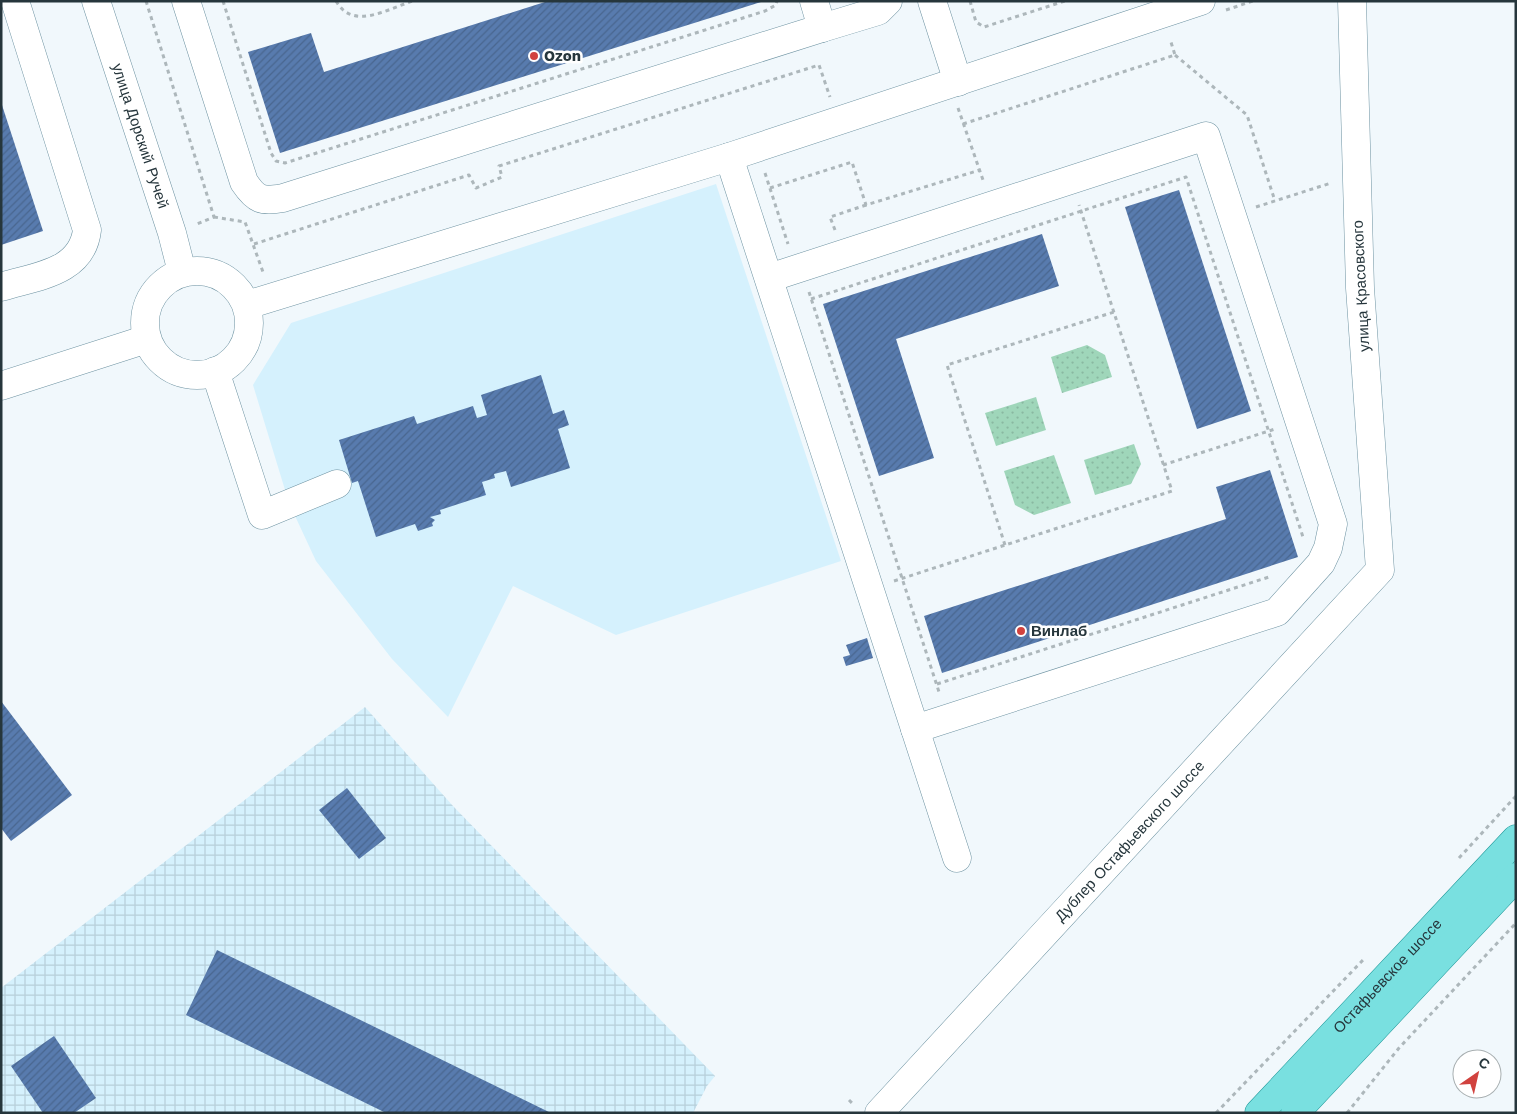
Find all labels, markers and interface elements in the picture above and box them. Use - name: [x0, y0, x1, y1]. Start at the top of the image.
- place label: Ozon: [544, 47, 581, 65]
- marker: Ozon: [528, 50, 540, 62]
- street label: улица Дорский Ручей: [108, 61, 172, 211]
- street label: улица Красовского: [1349, 220, 1373, 352]
- place label: Винлаб: [1031, 622, 1087, 640]
- marker: Винлаб: [1015, 625, 1027, 637]
- street label: Дублер Остафьевского шоссе: [1051, 757, 1208, 925]
- street label: Остафьевское шоссе: [1330, 915, 1446, 1037]
- north arrow: [1452, 1049, 1502, 1099]
- text: С: [1476, 1054, 1493, 1073]

